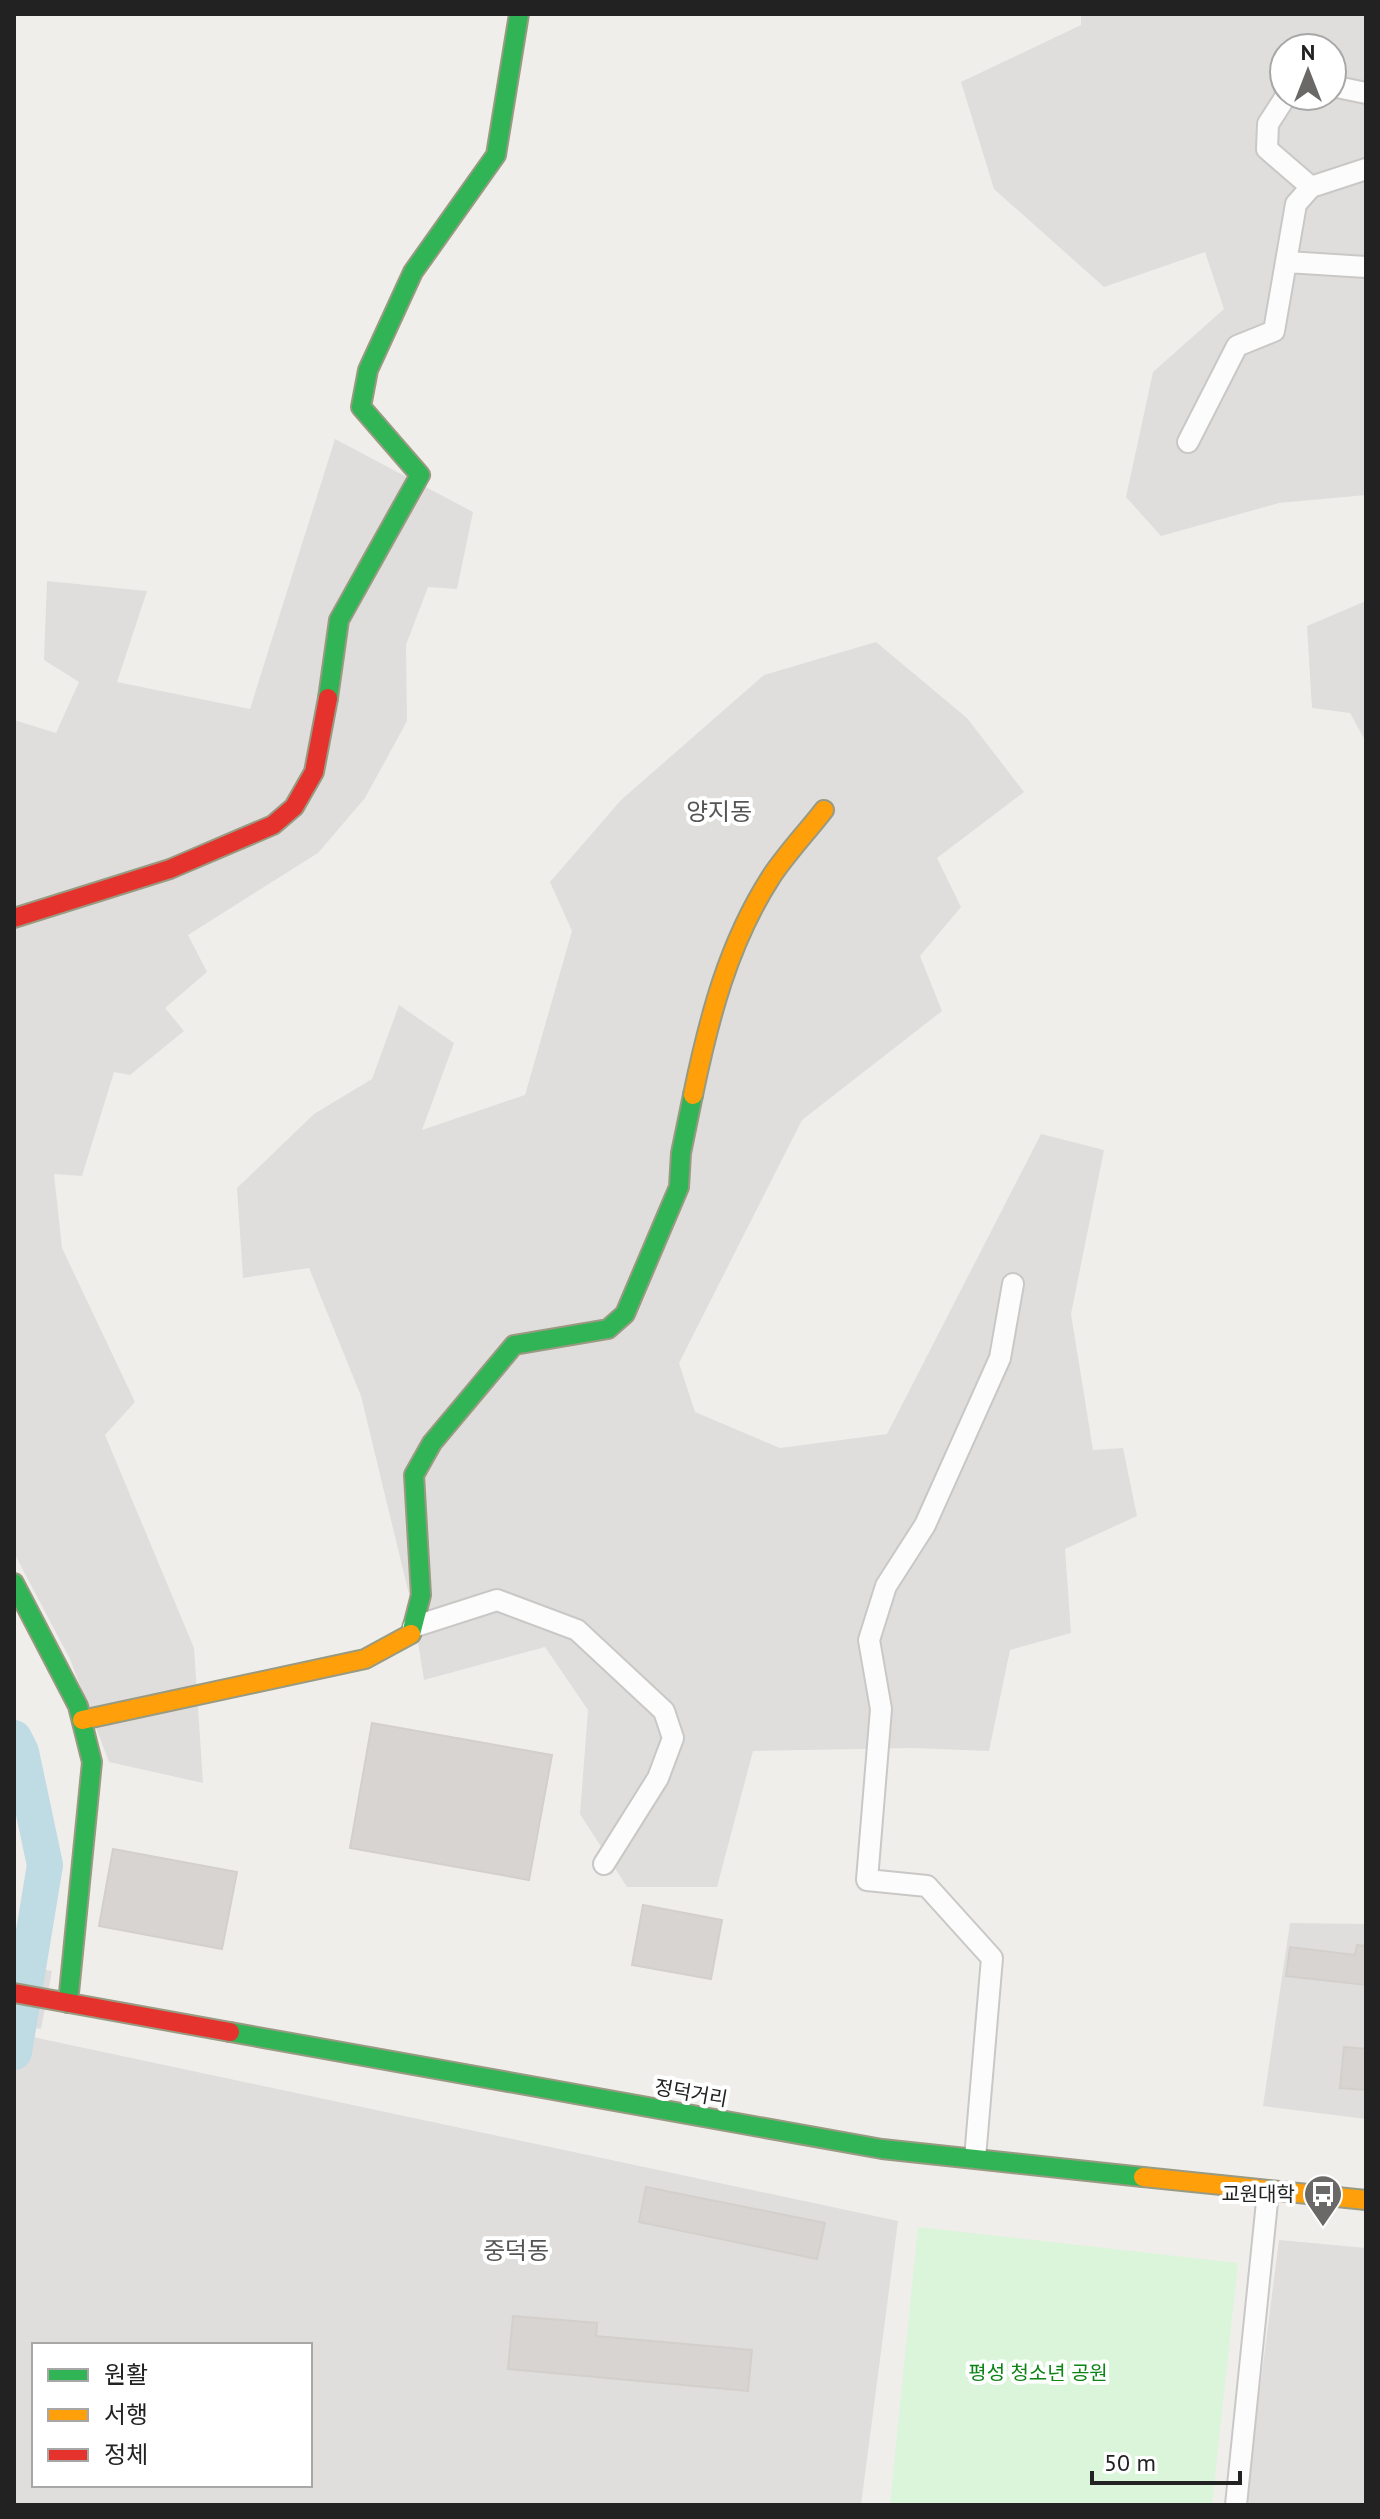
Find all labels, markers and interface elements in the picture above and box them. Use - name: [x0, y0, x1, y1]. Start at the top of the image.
- north arrow: [1268, 32, 1348, 112]
- text: N: [1301, 38, 1315, 66]
- district label: 양지동: [686, 796, 752, 827]
- street label: 정덕거리: [652, 2074, 730, 2112]
- bus stop icon: 교원대학: [1302, 2173, 1344, 2228]
- place label: 교원대학: [1221, 2181, 1295, 2207]
- district label: 중덕동: [483, 2235, 549, 2266]
- legend: [32, 2343, 312, 2487]
- text: 원활: [104, 2359, 148, 2390]
- park label: 평성 청소년 공원: [968, 2360, 1108, 2386]
- text: 서행: [104, 2399, 148, 2430]
- scale bar: [1092, 2435, 1240, 2485]
- text: 정체: [104, 2439, 148, 2470]
- text: 50 m: [1104, 2447, 1156, 2478]

